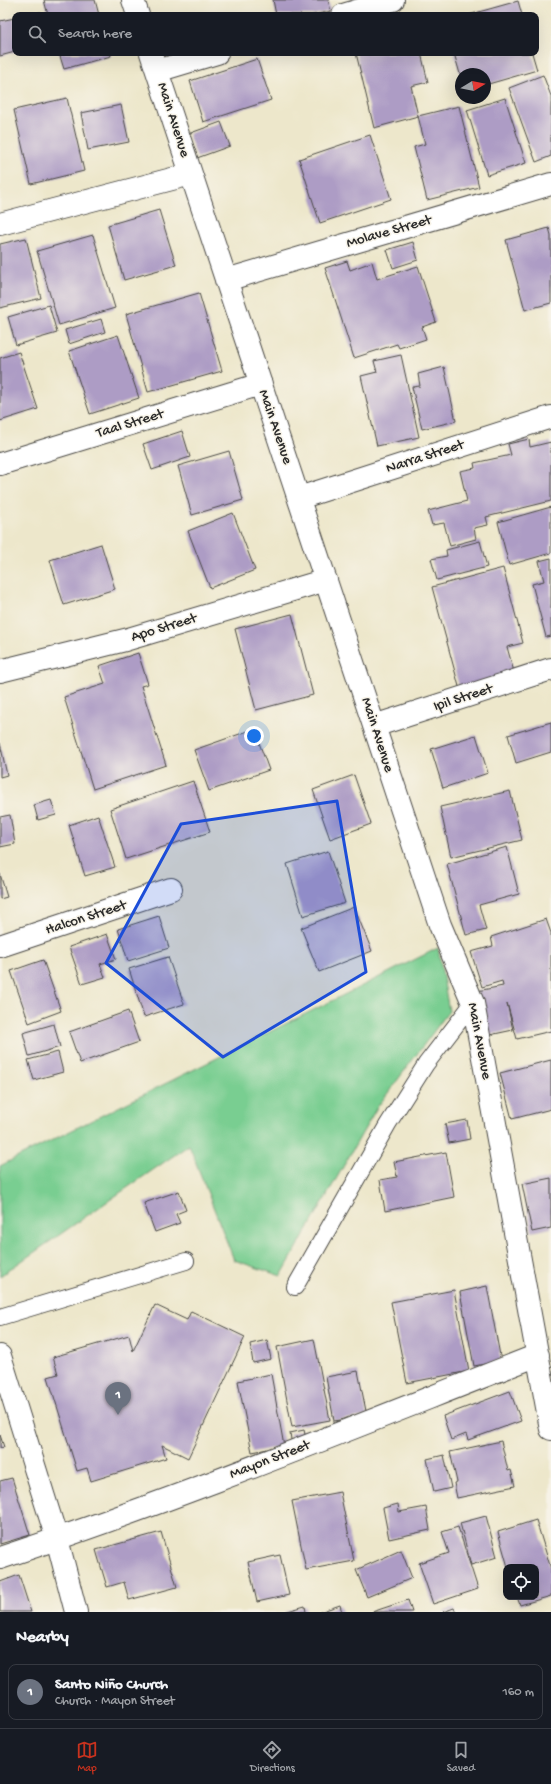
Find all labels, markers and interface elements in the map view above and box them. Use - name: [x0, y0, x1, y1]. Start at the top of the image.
- search box: [12, 12, 539, 56]
- icon: search: [26, 23, 48, 45]
- text: Search here: [58, 25, 132, 43]
- north arrow: [455, 68, 491, 104]
- street label: Main Avenue: [152, 80, 194, 160]
- street label: Molave Street: [344, 211, 435, 253]
- street label: Main Avenue: [254, 387, 296, 467]
- street label: Taal Street: [93, 405, 168, 443]
- street label: Narra Street: [384, 435, 468, 478]
- street label: Apo Street: [129, 609, 201, 646]
- street label: Ipil Street: [431, 679, 497, 716]
- street label: Main Avenue: [356, 695, 398, 775]
- your location: [244, 726, 264, 746]
- street label: Halcon Street: [43, 896, 130, 940]
- street label: Main Avenue: [463, 1001, 495, 1081]
- pin: 1: [105, 1382, 131, 1415]
- street label: Mayon Street: [227, 1436, 314, 1484]
- map controls: [503, 1564, 539, 1600]
- button: locate: [503, 1564, 539, 1600]
- text: Nearby: [16, 1628, 69, 1648]
- text: Santo Niño Church: [55, 1676, 168, 1694]
- text: 1: [27, 1685, 33, 1700]
- text: 160 m: [502, 1685, 534, 1700]
- text: Church · Mayon Street: [55, 1694, 175, 1709]
- tab: Map: [76, 1739, 98, 1775]
- tab: Directions: [250, 1739, 295, 1775]
- tab: Saved: [447, 1739, 475, 1775]

